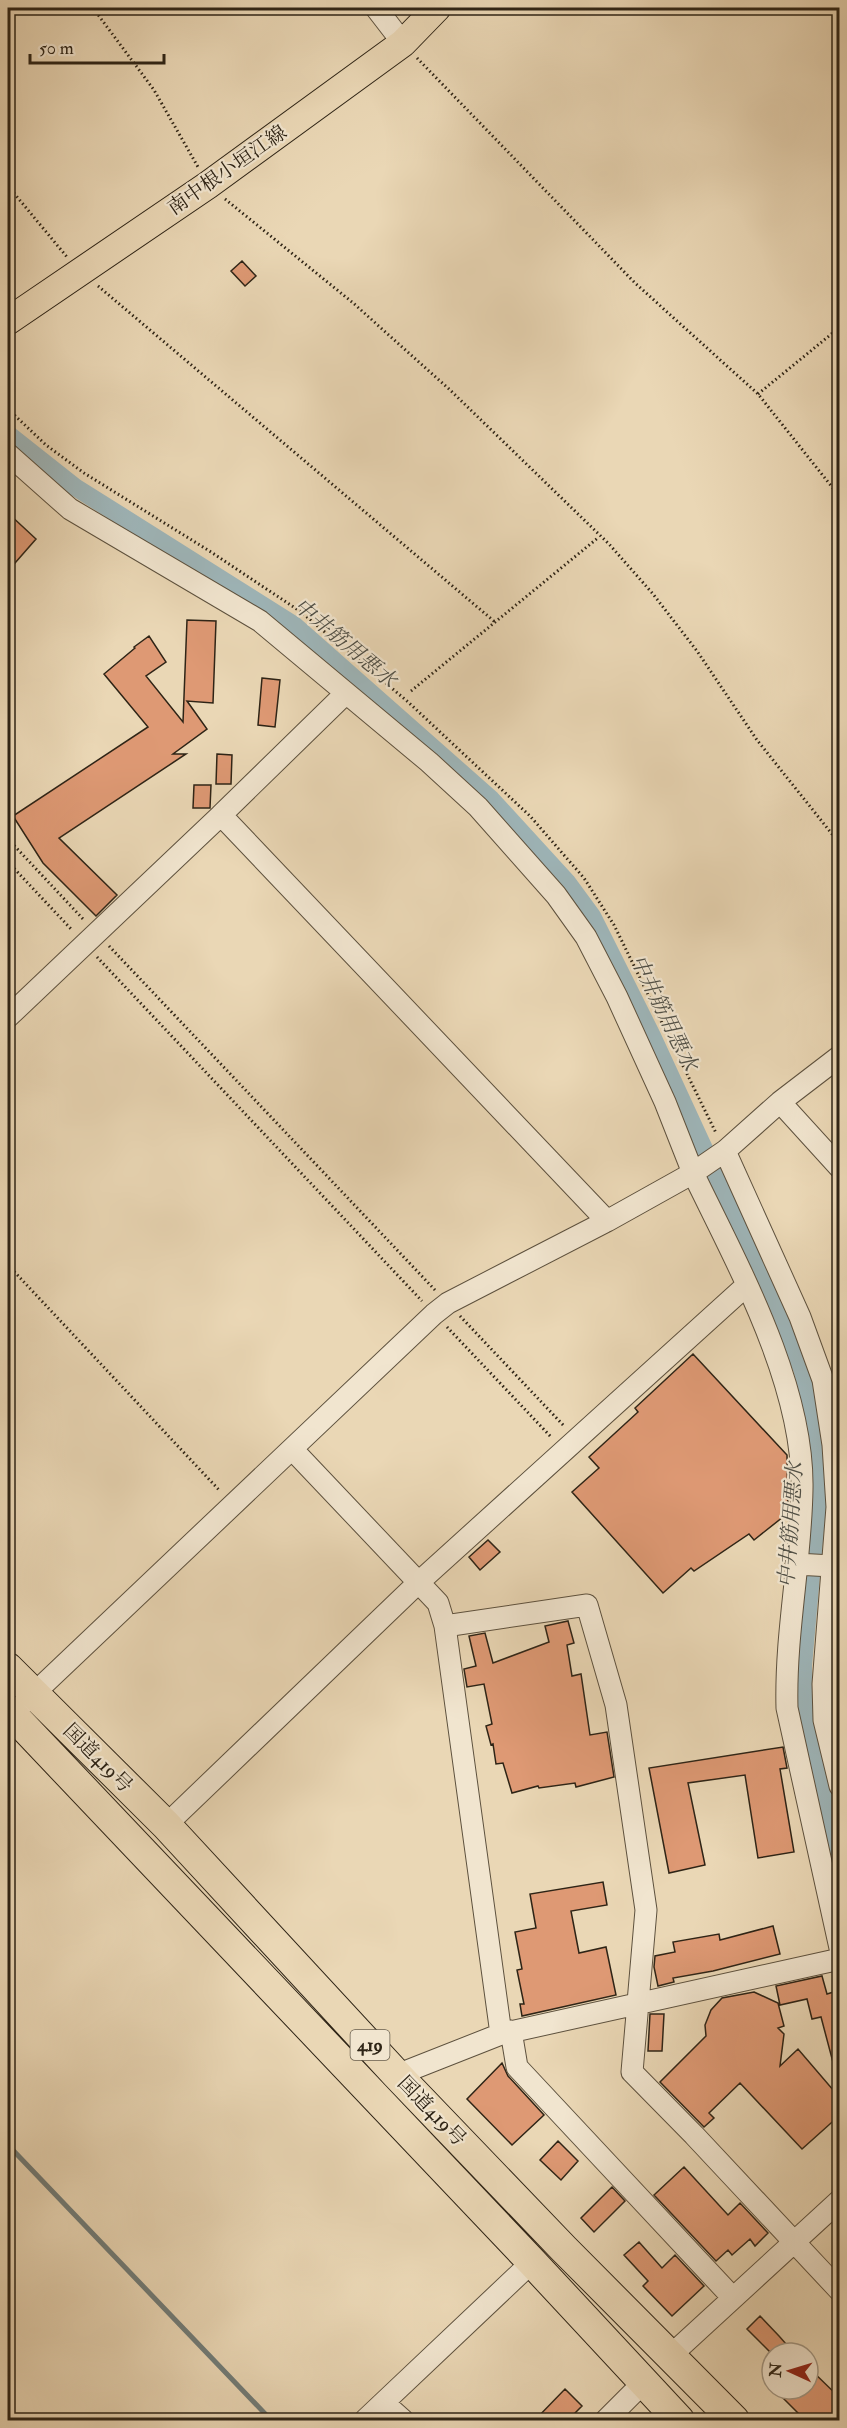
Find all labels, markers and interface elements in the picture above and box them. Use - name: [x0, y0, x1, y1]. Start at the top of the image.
- scale bar: [30, 27, 164, 65]
- text: 50 m: [39, 37, 74, 60]
- street label: 南中根小垣江線: [162, 120, 292, 220]
- water label: 中井筋用悪水: [288, 592, 403, 695]
- water label: 中井筋用悪水: [624, 950, 705, 1077]
- water label: 中井筋用悪水: [773, 1459, 809, 1589]
- street label: 国道419号: [58, 1718, 138, 1798]
- road number: 419: [350, 2030, 389, 2060]
- street label: 国道419号: [392, 2071, 472, 2151]
- north arrow: [760, 2341, 820, 2401]
- text: N: [765, 2362, 787, 2379]

